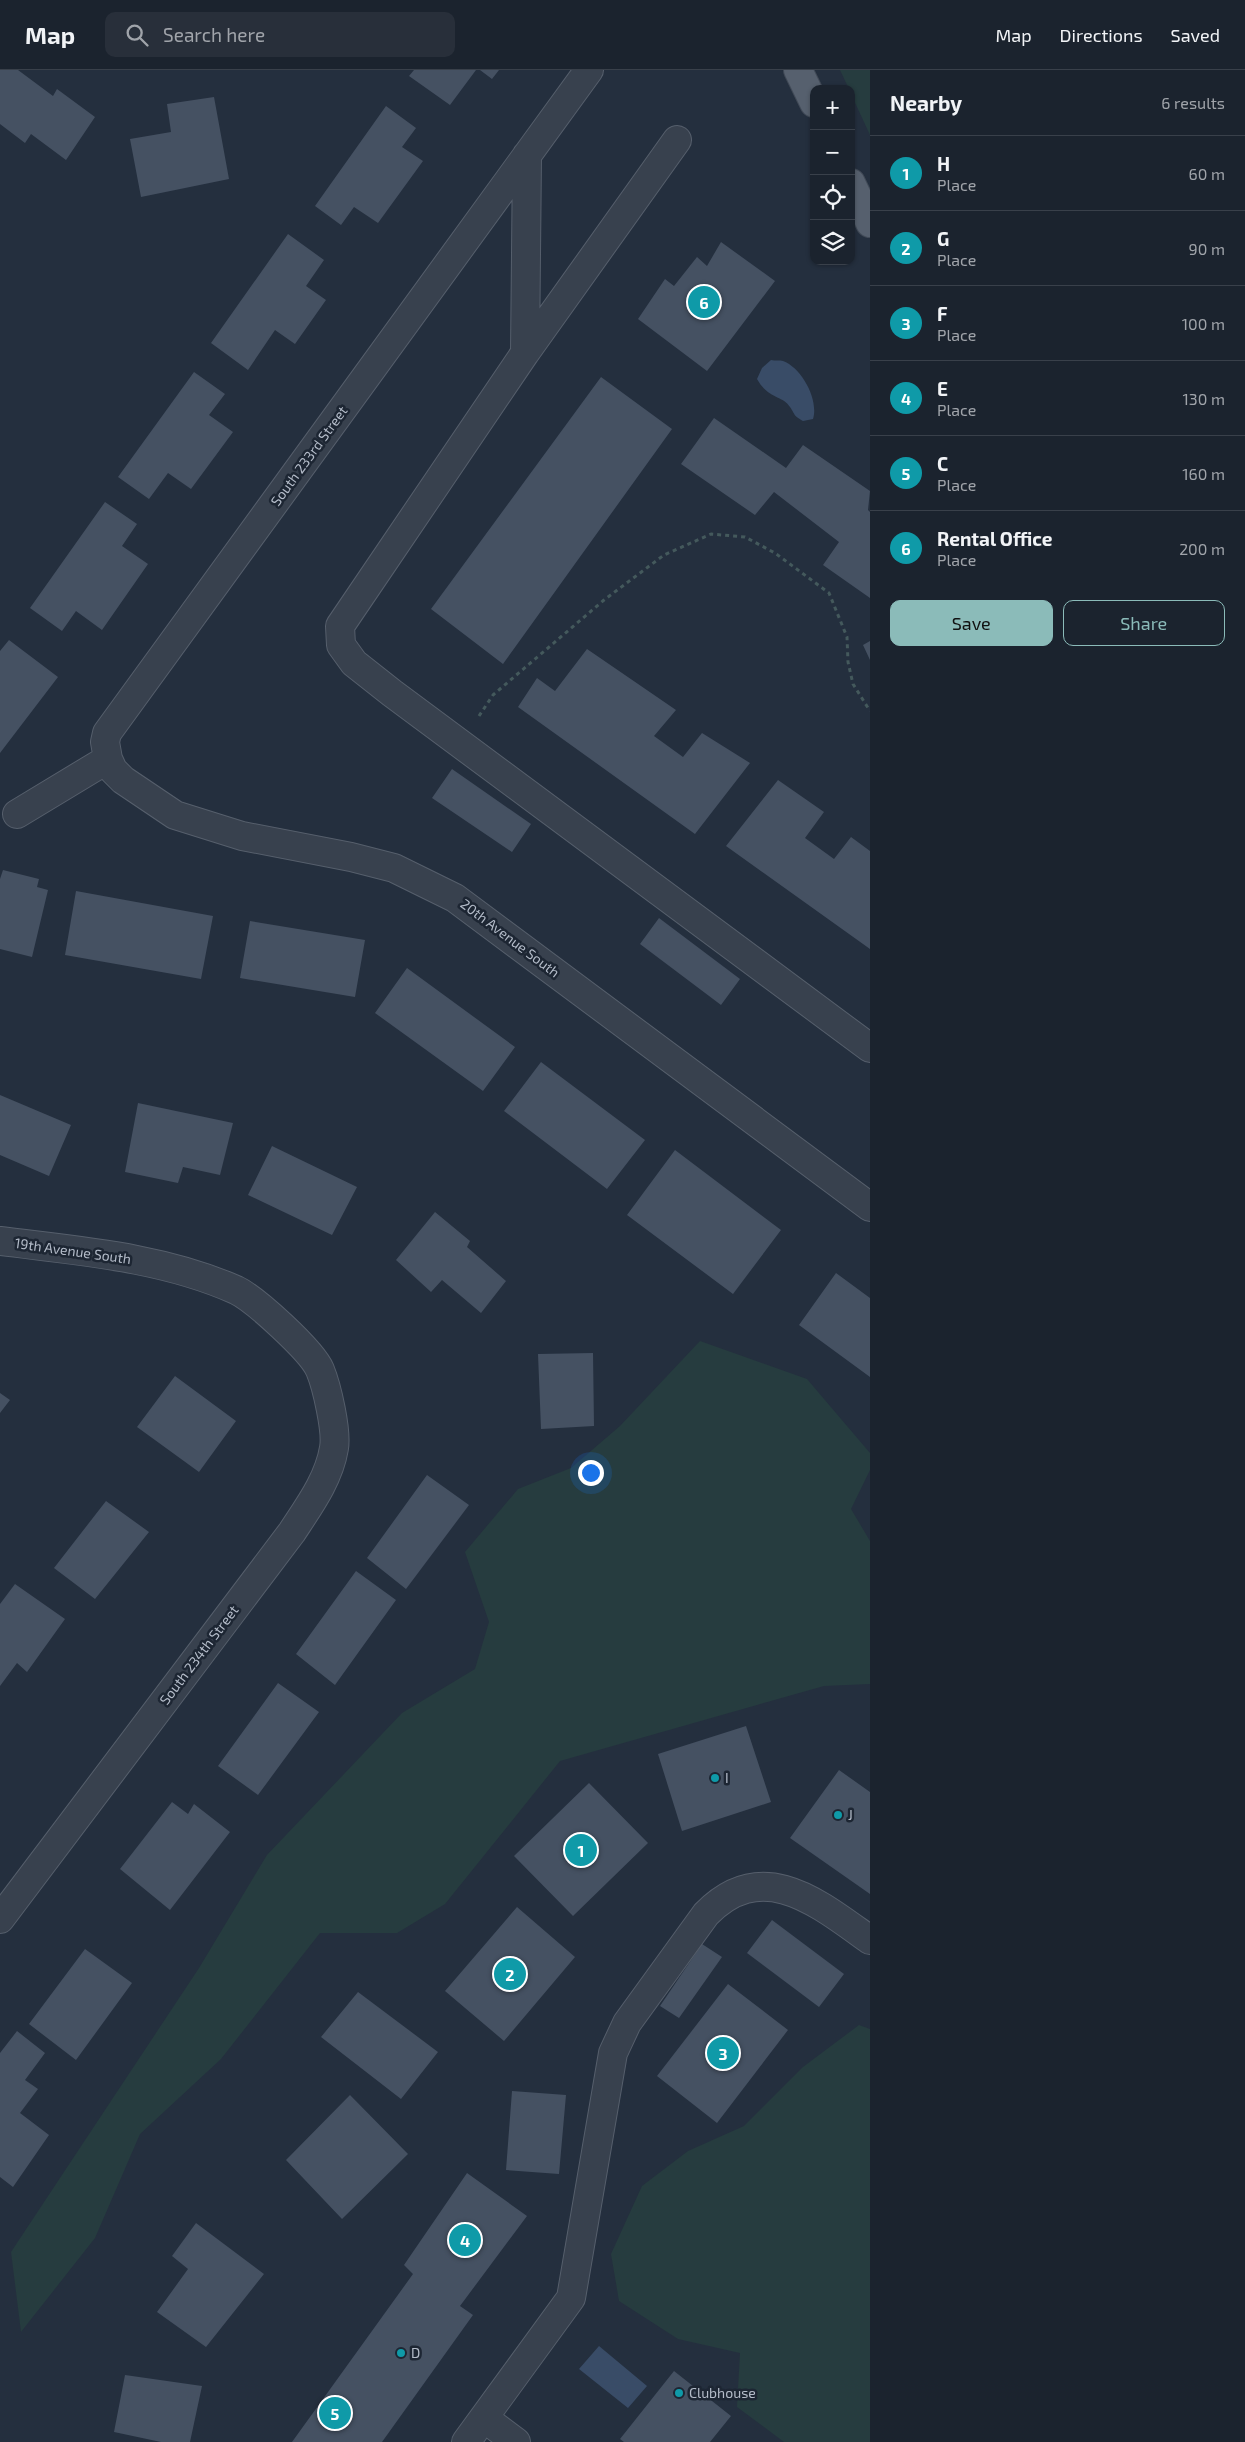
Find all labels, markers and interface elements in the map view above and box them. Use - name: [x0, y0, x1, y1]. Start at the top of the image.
- search box: [105, 12, 455, 57]
- text: Map: [25, 20, 75, 49]
- icon: search: [123, 21, 151, 49]
- text: Search here: [163, 23, 265, 46]
- text: Map: [995, 24, 1032, 46]
- text: Directions: [1060, 24, 1143, 46]
- text: Saved: [1171, 24, 1220, 46]
- map controls: [810, 85, 855, 265]
- button: +: [810, 85, 855, 130]
- text: Nearby: [890, 90, 962, 115]
- text: 6 results: [1161, 93, 1225, 112]
- button: −: [810, 130, 855, 175]
- text: H: [937, 152, 950, 175]
- text: 1: [903, 164, 909, 183]
- text: 60 m: [1189, 164, 1225, 183]
- button: locate: [810, 175, 855, 220]
- text: Place: [937, 175, 976, 194]
- button: layers: [810, 220, 855, 265]
- text: G: [937, 227, 949, 250]
- text: 2: [901, 239, 911, 258]
- text: 90 m: [1189, 239, 1225, 258]
- text: Place: [937, 250, 976, 269]
- pin: 6: [688, 283, 720, 321]
- text: F: [937, 302, 948, 325]
- text: 3: [901, 314, 911, 333]
- text: 100 m: [1182, 314, 1225, 333]
- text: Place: [937, 325, 976, 344]
- text: E: [937, 377, 948, 400]
- text: 4: [901, 389, 911, 408]
- text: 130 m: [1183, 389, 1225, 408]
- text: Place: [937, 400, 976, 419]
- street label: South 233rd Street: [267, 402, 351, 509]
- text: C: [937, 452, 948, 475]
- text: 5: [902, 464, 910, 483]
- text: 160 m: [1182, 464, 1225, 483]
- text: Place: [937, 475, 976, 494]
- text: Rental Office: [937, 527, 1052, 550]
- text: 6: [901, 539, 911, 558]
- text: 200 m: [1179, 539, 1225, 558]
- text: Place: [937, 550, 976, 569]
- button: Save: [890, 600, 1053, 646]
- button: Share: [1063, 600, 1225, 646]
- street label: 20th Avenue South: [457, 895, 563, 980]
- street label: 19th Avenue South: [14, 1234, 132, 1267]
- your location: [578, 1460, 604, 1486]
- street label: South 234th Street: [156, 1602, 242, 1708]
- place label: I: [725, 1769, 729, 1786]
- marker: I: [709, 1772, 721, 1784]
- place label: J: [848, 1806, 853, 1823]
- marker: J: [832, 1809, 844, 1821]
- pin: 1: [565, 1831, 597, 1869]
- pin: 2: [494, 1955, 526, 1993]
- pin: 3: [707, 2034, 739, 2072]
- pin: 4: [449, 2221, 481, 2259]
- place label: D: [411, 2344, 420, 2361]
- marker: D: [395, 2347, 407, 2359]
- place label: Clubhouse: [689, 2384, 756, 2401]
- marker: Clubhouse: [673, 2387, 685, 2399]
- pin: 5: [319, 2394, 351, 2432]

